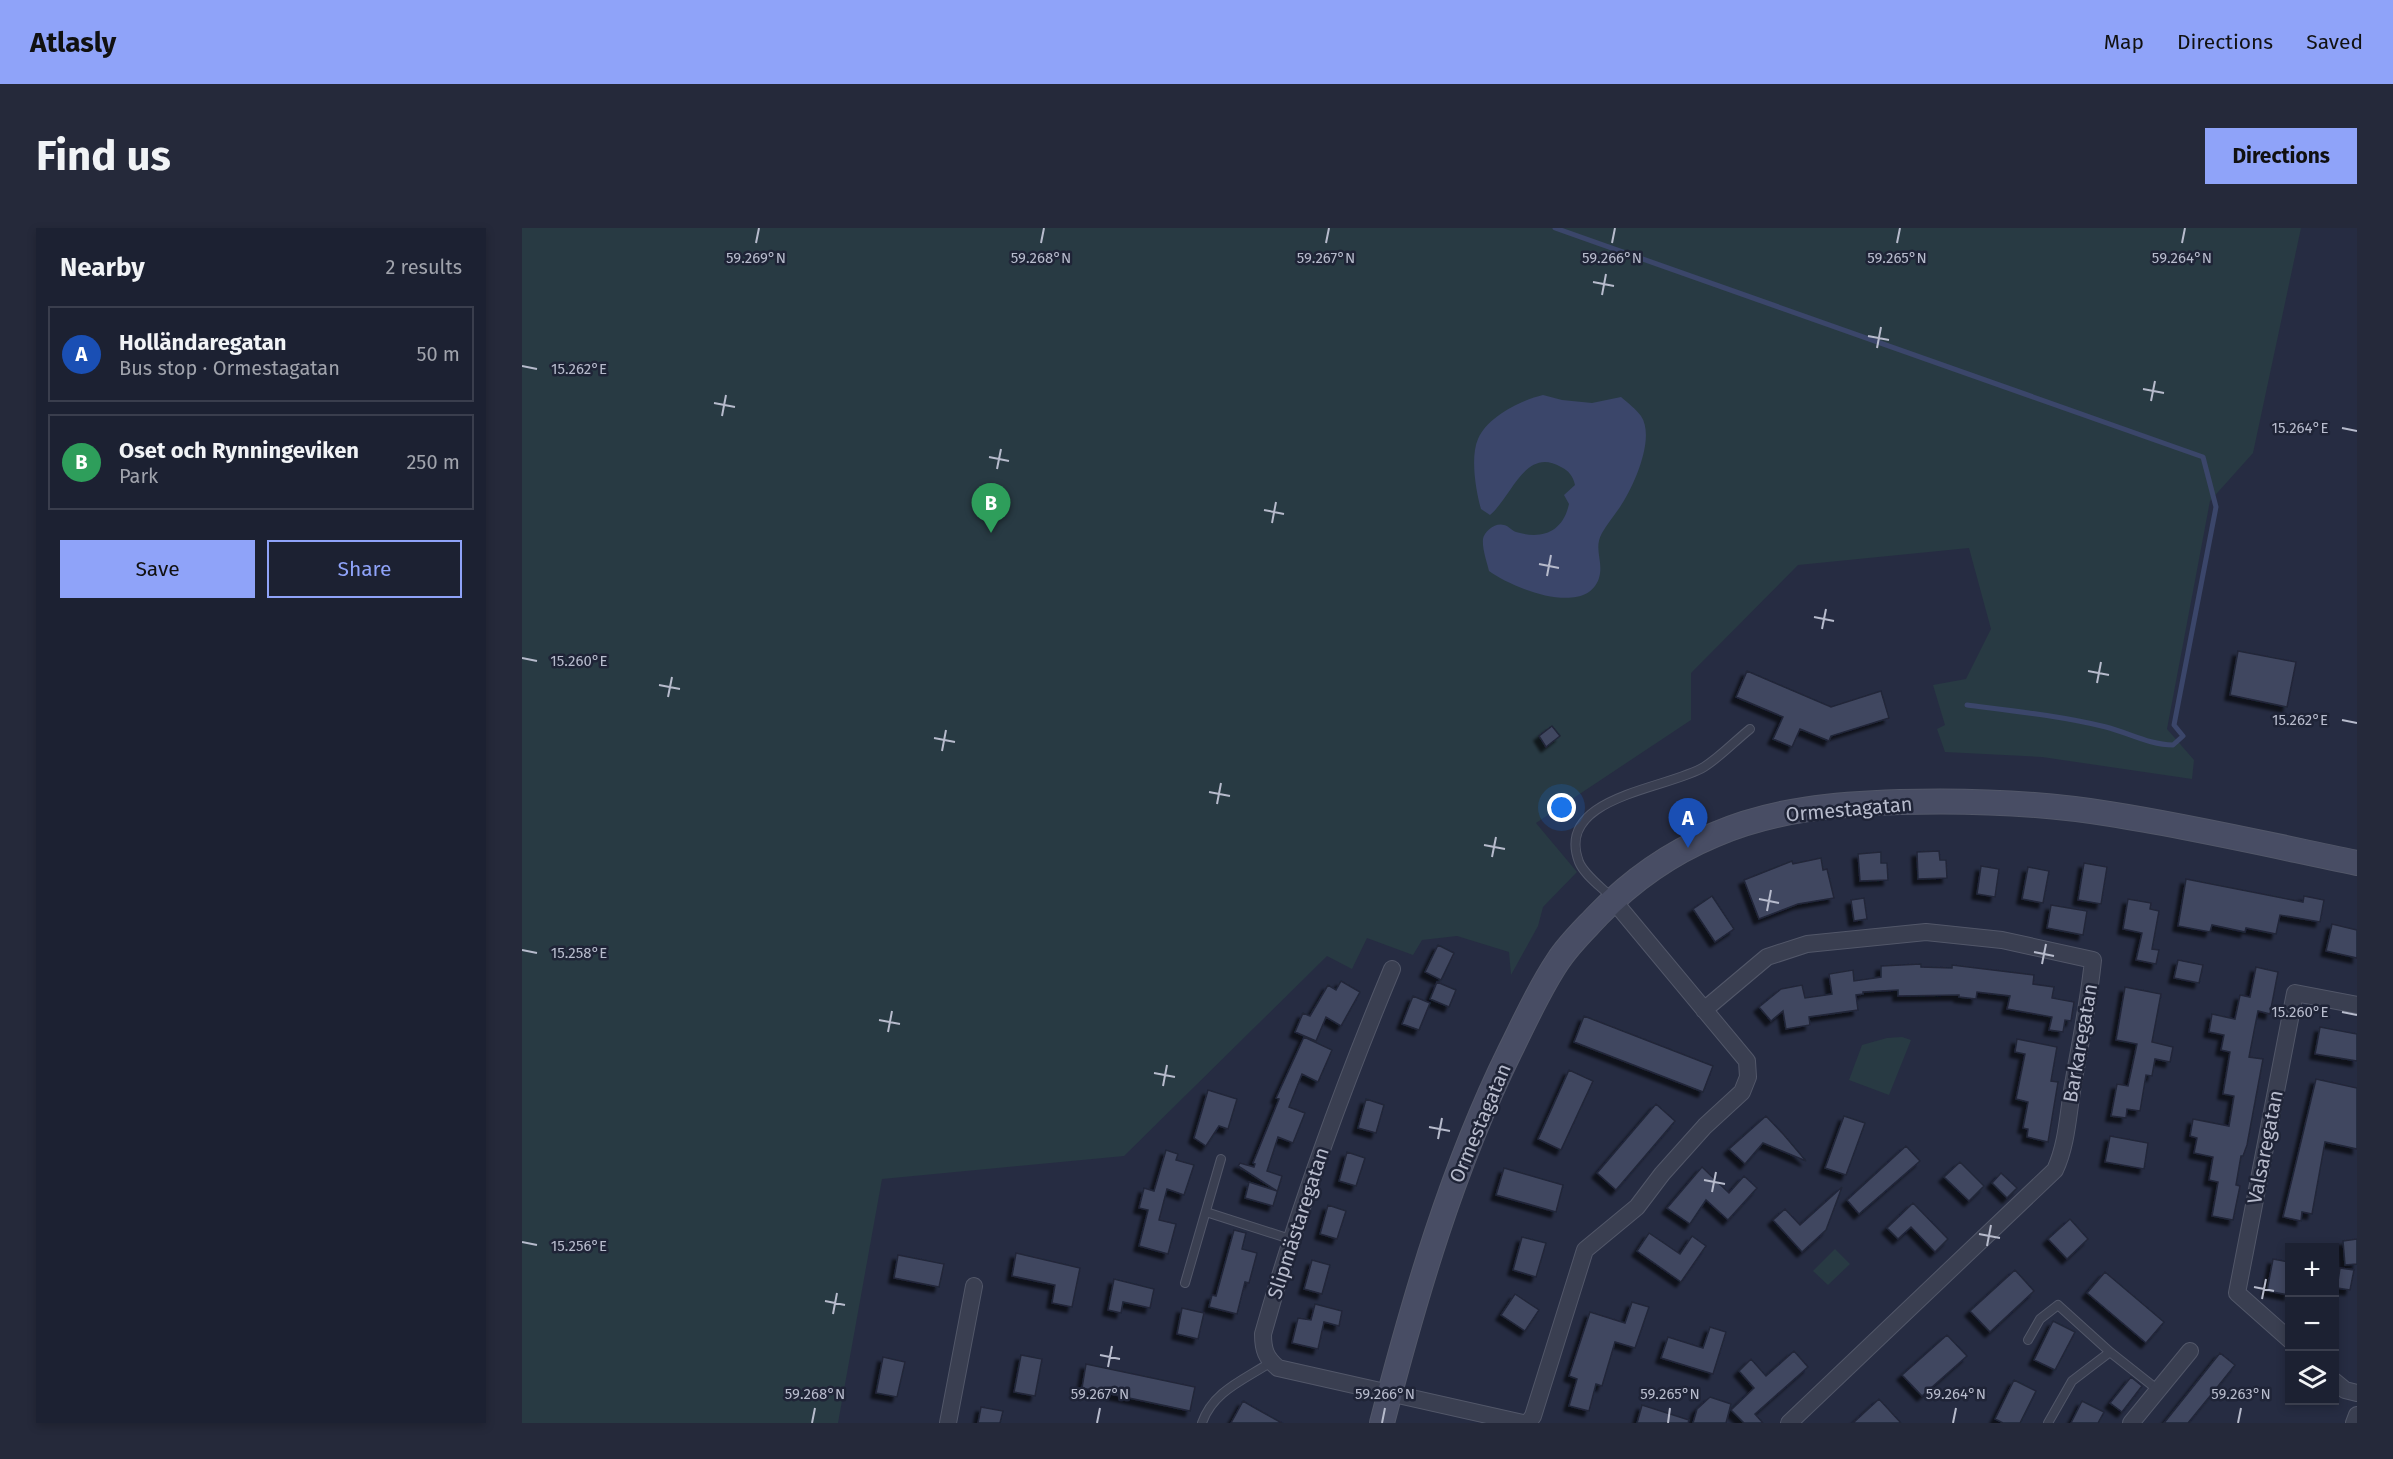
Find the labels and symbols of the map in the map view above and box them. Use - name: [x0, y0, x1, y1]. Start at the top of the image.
- text: 59.269°N: [726, 249, 786, 267]
- text: 59.268°N: [1011, 249, 1071, 267]
- text: 59.267°N: [1297, 249, 1355, 267]
- text: 59.266°N: [1582, 249, 1642, 267]
- text: 59.265°N: [1867, 249, 1927, 267]
- text: 59.264°N: [2152, 249, 2212, 267]
- text: 15.262°E: [551, 360, 607, 378]
- text: 15.264°E: [2272, 419, 2328, 437]
- pin: B: [972, 484, 1010, 533]
- text: 15.260°E: [550, 652, 608, 670]
- text: 15.262°E: [2272, 711, 2328, 729]
- street label: Ormestagatan: [1785, 791, 1913, 827]
- your location: [1547, 793, 1576, 822]
- pin: A: [1668, 798, 1708, 848]
- text: 15.258°E: [551, 944, 607, 962]
- street label: Barkaregatan: [2058, 982, 2102, 1104]
- text: 15.260°E: [2271, 1003, 2329, 1021]
- street label: Ormestagatan: [1444, 1060, 1516, 1186]
- street label: Valsaregatan: [2242, 1088, 2288, 1206]
- street label: Slipmästaregatan: [1262, 1144, 1334, 1302]
- text: 15.256°E: [551, 1237, 607, 1255]
- text: 59.268°N: [785, 1385, 845, 1403]
- text: 59.267°N: [1071, 1385, 1129, 1403]
- text: 59.266°N: [1355, 1385, 1415, 1403]
- text: 59.265°N: [1640, 1385, 1700, 1403]
- text: 59.264°N: [1926, 1385, 1986, 1403]
- text: 59.263°N: [2211, 1385, 2271, 1403]

